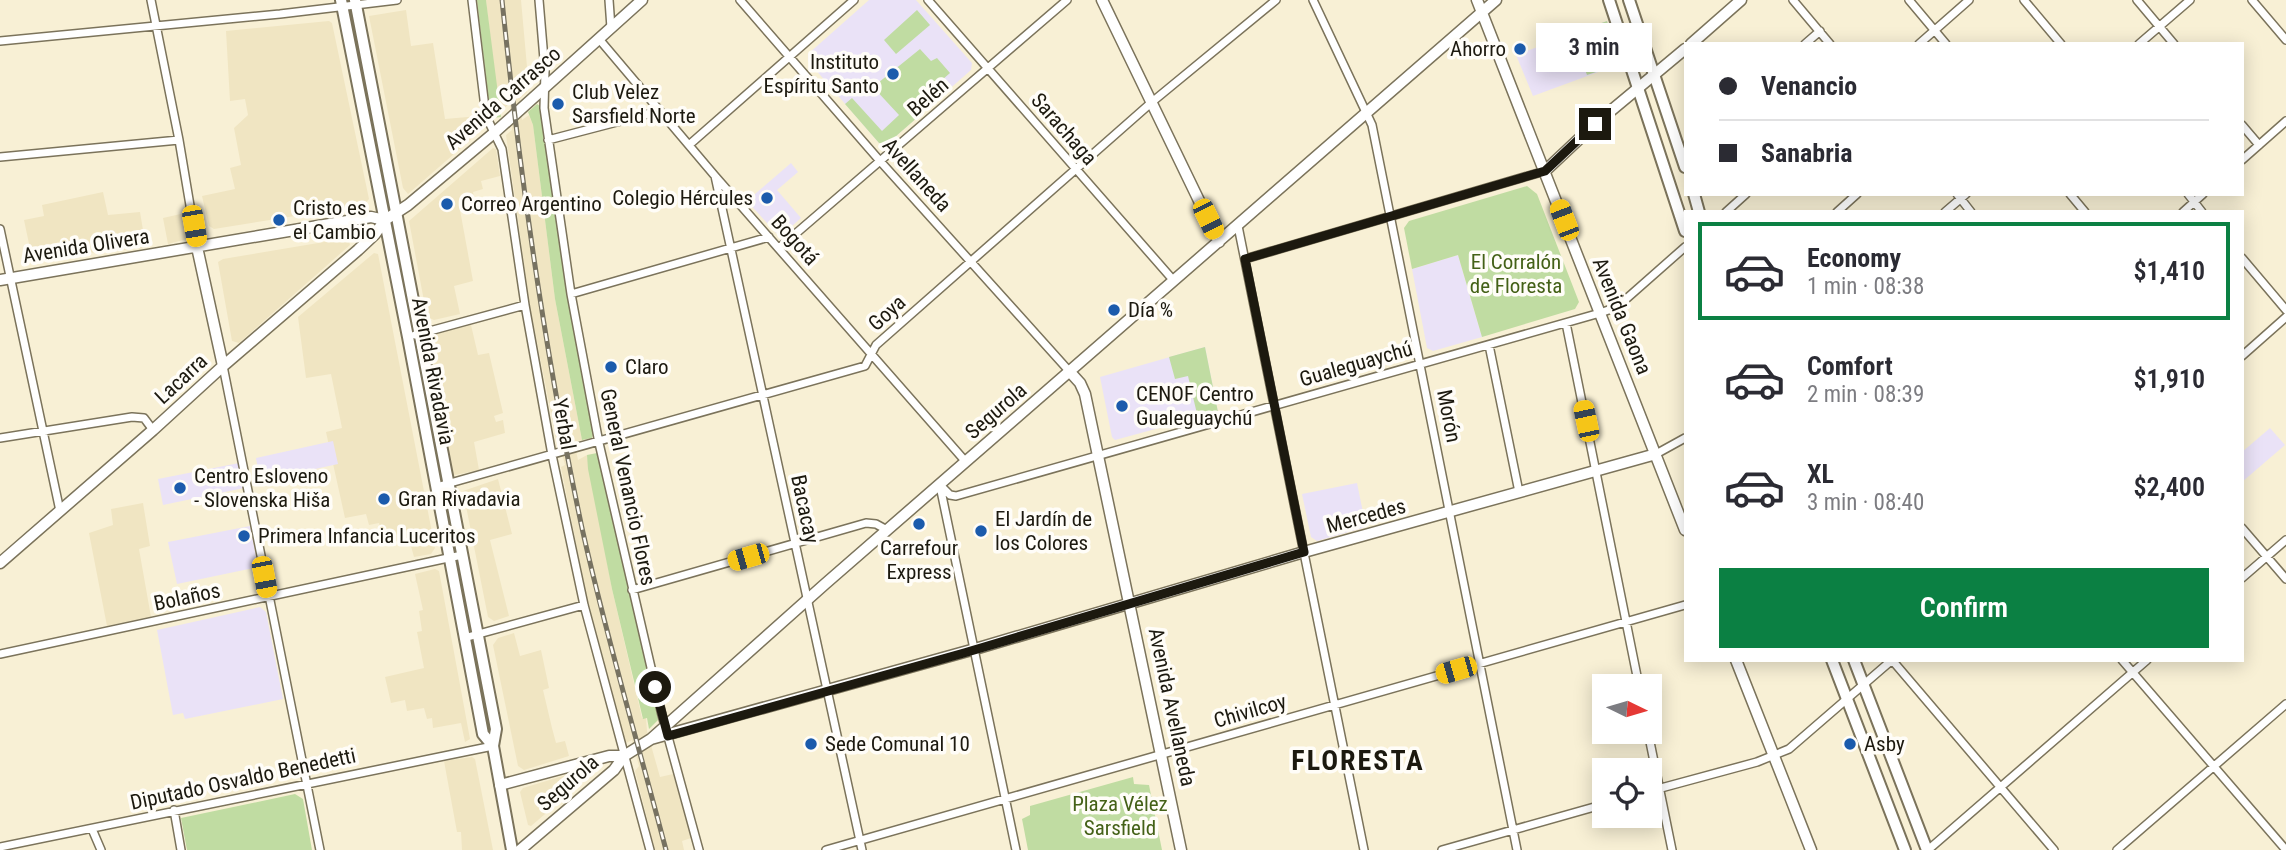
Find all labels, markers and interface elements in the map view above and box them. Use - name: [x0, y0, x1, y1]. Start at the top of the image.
- callout: 3 min: [1537, 23, 1653, 72]
- text: 3 min: [1569, 34, 1619, 61]
- place label: Ahorro: [1450, 37, 1506, 61]
- street label: Avenida Carrasco: [440, 41, 566, 155]
- marker: Ahorro: [1512, 41, 1528, 57]
- place label: Instituto Espíritu Santo: [764, 50, 879, 98]
- marker: Instituto Espíritu Santo: [885, 66, 901, 82]
- text: Venancio: [1761, 71, 1857, 101]
- street label: Belén: [903, 73, 953, 121]
- place label: Club Velez Sarsfield Norte: [572, 80, 696, 128]
- street label: Sarachaga: [1026, 88, 1102, 170]
- marker: Club Velez Sarsfield Norte: [550, 96, 566, 112]
- route end: [1579, 108, 1611, 140]
- street label: Avellaneda: [878, 133, 956, 217]
- text: Sanabria: [1761, 138, 1853, 168]
- place label: Colegio Hércules: [612, 186, 753, 210]
- marker: Colegio Hércules: [759, 190, 775, 206]
- place label: Correo Argentino: [461, 192, 602, 216]
- place label: Cristo es el Cambio: [293, 196, 376, 244]
- marker: Correo Argentino: [439, 196, 455, 212]
- car: [1190, 196, 1227, 242]
- car: [1547, 197, 1582, 243]
- car: [181, 203, 208, 249]
- street label: Bogotá: [766, 210, 824, 270]
- marker: Cristo es el Cambio: [271, 212, 287, 228]
- street label: Avenida Olivera: [21, 224, 151, 268]
- icon: car: [1723, 240, 1786, 303]
- text: Economy: [1807, 243, 1901, 273]
- park label: El Corralón de Floresta: [1470, 250, 1562, 298]
- street label: Avenida Gaona: [1588, 254, 1656, 378]
- text: $1,410: [2134, 256, 2205, 286]
- text: 1 min · 08:38: [1807, 273, 1924, 300]
- street label: Goya: [864, 290, 910, 336]
- street label: Avenida Rivadavia: [407, 295, 459, 447]
- place label: Día %: [1128, 298, 1173, 322]
- marker: Día %: [1106, 302, 1122, 318]
- street label: Gualeguaychú: [1297, 336, 1415, 392]
- icon: car: [1723, 348, 1786, 411]
- street label: Lacarra: [150, 349, 212, 409]
- text: Comfort: [1807, 351, 1893, 381]
- place label: Claro: [625, 355, 669, 379]
- marker: Claro: [603, 359, 619, 375]
- text: $1,910: [2134, 364, 2205, 394]
- street label: Segurola: [961, 378, 1031, 444]
- text: 2 min · 08:39: [1807, 381, 1924, 408]
- place label: CENOF Centro Gualeguaychú: [1136, 382, 1254, 430]
- street label: General Venancio Flores: [595, 386, 661, 588]
- street label: Morón: [1432, 388, 1466, 444]
- street label: Yerbal: [548, 396, 580, 452]
- marker: CENOF Centro Gualeguaychú: [1114, 398, 1130, 414]
- car: [1572, 398, 1601, 444]
- icon: car: [1723, 456, 1786, 519]
- text: XL: [1807, 459, 1834, 489]
- place label: Centro Esloveno - Slovenska Hiša: [194, 464, 330, 512]
- street label: Bacacay: [786, 472, 824, 546]
- text: $2,400: [2134, 472, 2205, 502]
- marker: Centro Esloveno - Slovenska Hiša: [172, 480, 188, 496]
- place label: Gran Rivadavia: [398, 487, 520, 511]
- text: 3 min · 08:40: [1807, 489, 1924, 516]
- marker: Gran Rivadavia: [376, 491, 392, 507]
- street label: Mercedes: [1324, 494, 1408, 538]
- place label: El Jardín de los Colores: [995, 507, 1092, 555]
- marker: Carrefour Express: [911, 516, 927, 532]
- marker: El Jardín de los Colores: [973, 523, 989, 539]
- place label: Primera Infancia Luceritos: [258, 524, 476, 548]
- marker: Primera Infancia Luceritos: [236, 528, 252, 544]
- place label: Carrefour Express: [880, 536, 958, 584]
- car: [725, 541, 772, 573]
- car: [250, 554, 279, 600]
- button: Confirm: [1719, 568, 2209, 648]
- street label: Bolaños: [152, 578, 222, 616]
- street label: Avenida Avellaneda: [1144, 626, 1200, 788]
- car: [1433, 654, 1480, 686]
- route start: [639, 671, 671, 703]
- north arrow: [1592, 674, 1662, 744]
- map controls: [1592, 674, 1662, 828]
- street label: Chivilcoy: [1211, 689, 1289, 733]
- place label: Sede Comunal 10: [825, 732, 970, 756]
- place label: Asby: [1864, 732, 1905, 756]
- marker: Sede Comunal 10: [803, 736, 819, 752]
- marker: Asby: [1842, 736, 1858, 752]
- street label: Diputado Osvaldo Benedetti: [128, 743, 358, 815]
- district label: FLORESTA: [1291, 744, 1425, 777]
- street label: Segurola: [533, 750, 603, 816]
- button: locate: [1592, 758, 1662, 828]
- park label: Plaza Vélez Sarsfield: [1072, 792, 1168, 840]

